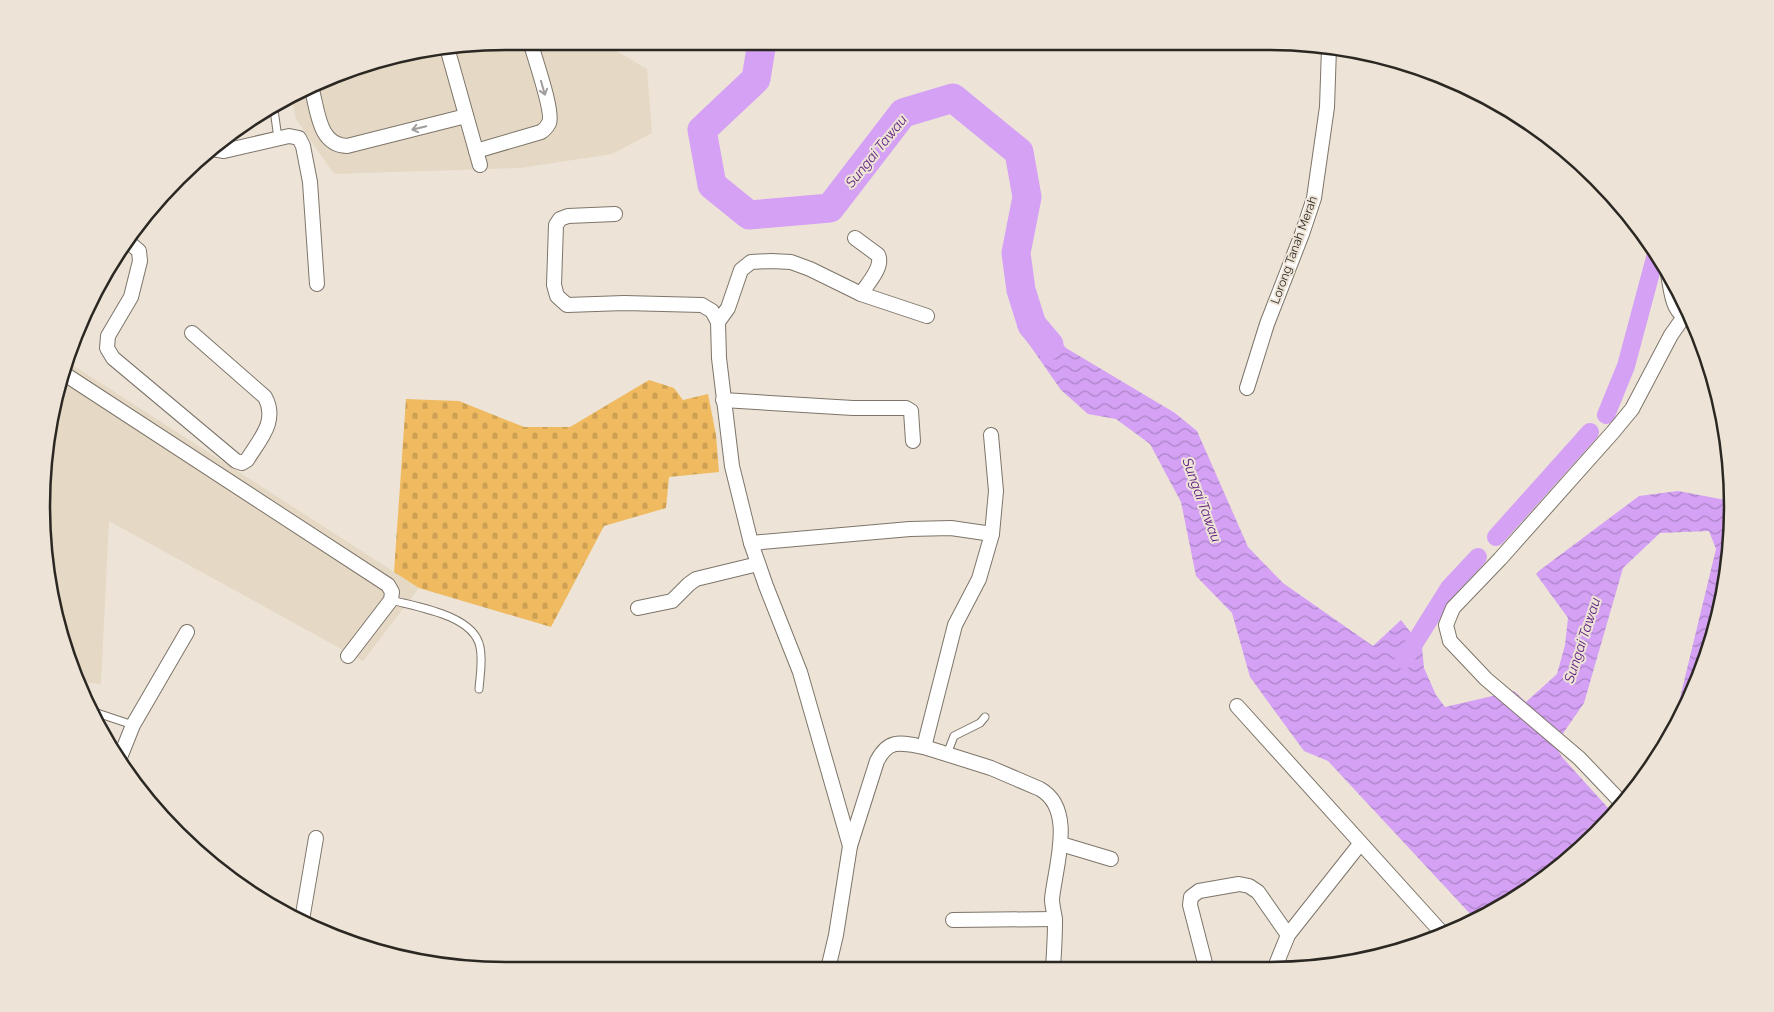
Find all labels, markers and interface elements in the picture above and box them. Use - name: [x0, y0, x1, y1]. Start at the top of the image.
- one-way arrow: [539, 80, 549, 96]
- water label: Sungai Tawau: [841, 112, 910, 191]
- one-way arrow: [411, 124, 427, 133]
- street label: Lorong Tanah Merah: [1268, 194, 1320, 306]
- water label: Sungai Tawau: [1179, 455, 1225, 544]
- water label: Sungai Tawau: [1560, 595, 1603, 686]

